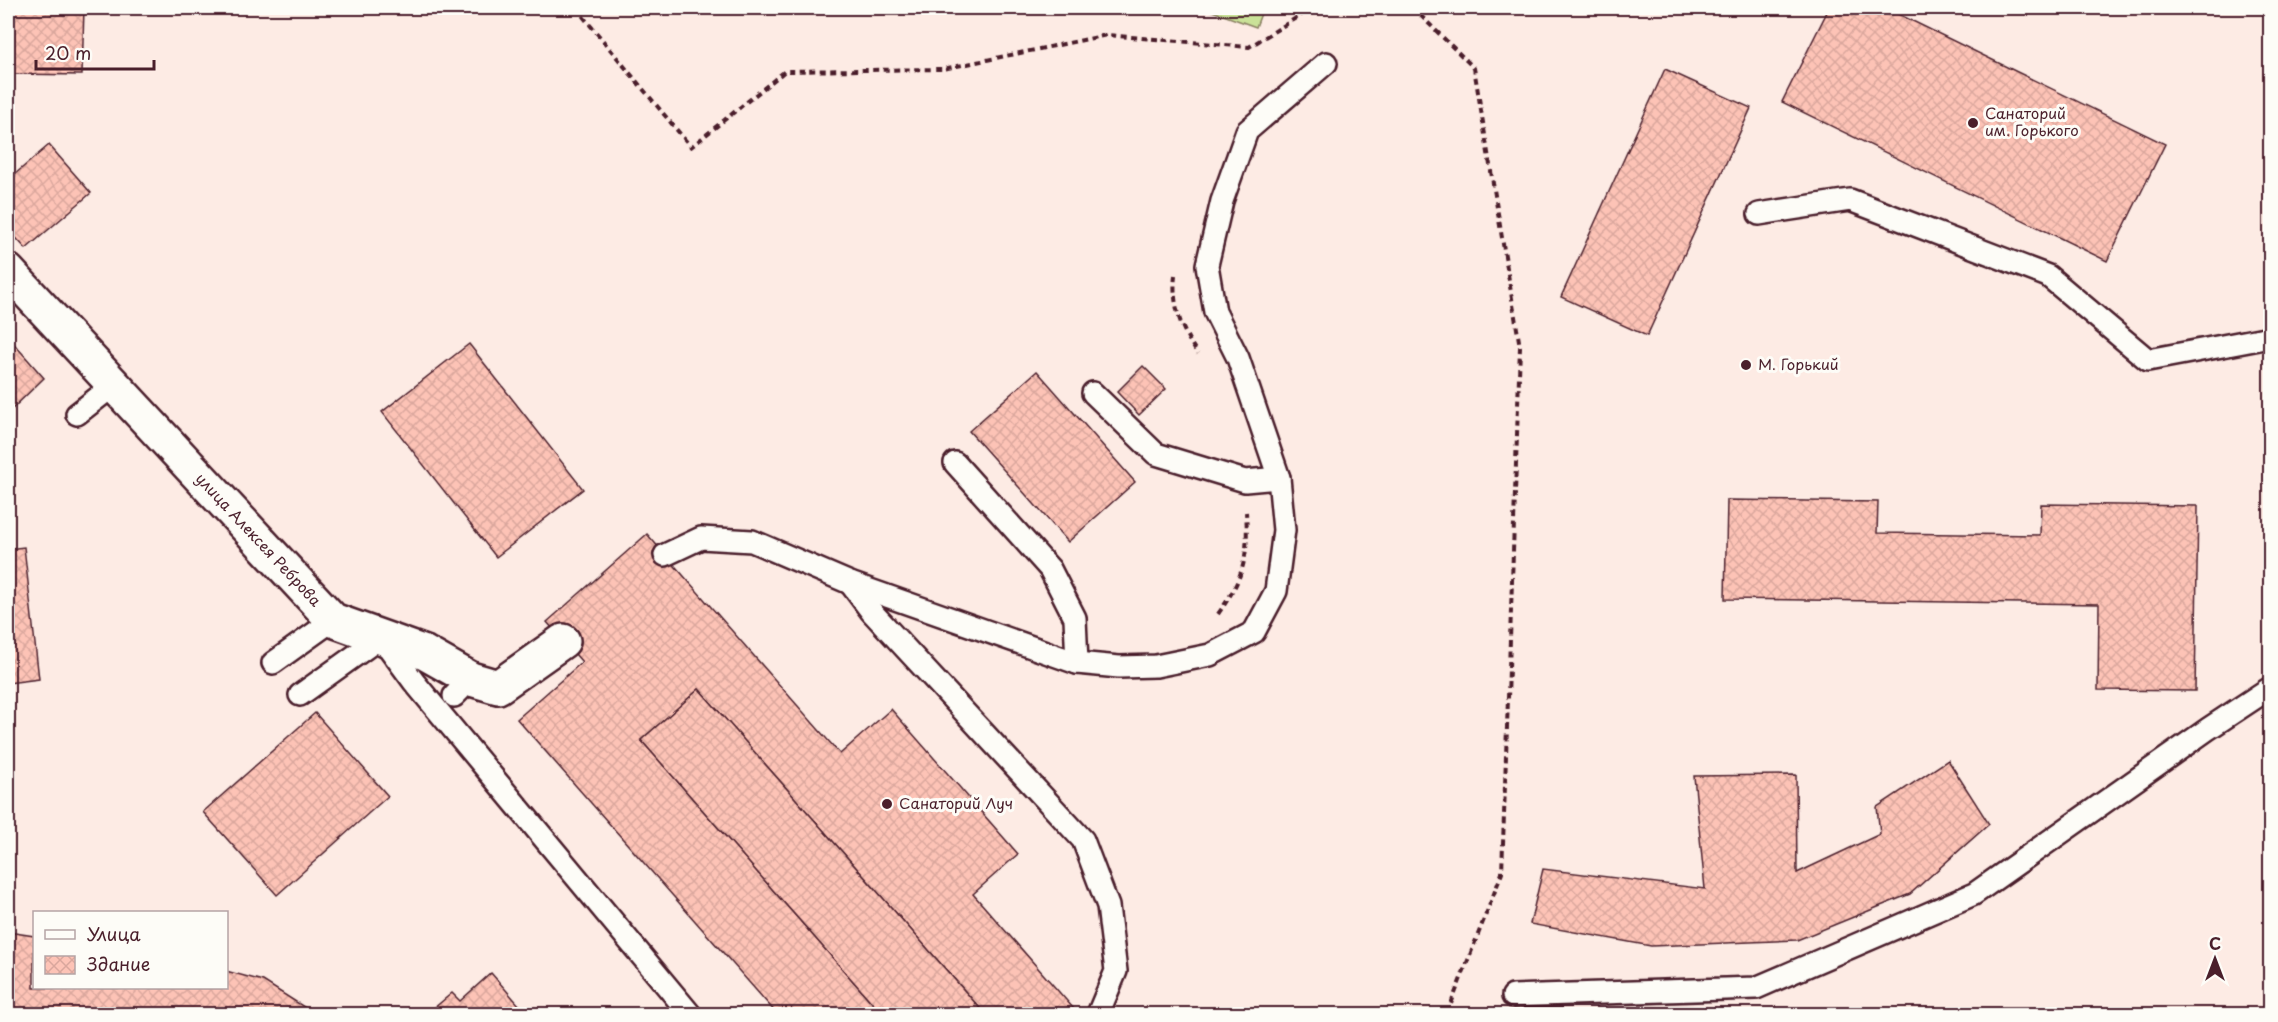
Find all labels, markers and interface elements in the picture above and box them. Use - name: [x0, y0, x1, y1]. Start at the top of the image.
- scale bar: [36, 33, 154, 71]
- text: 20 m: [45, 39, 91, 66]
- place label: Санаторий им. Горького: [1985, 101, 2079, 141]
- marker: Санаторий им. Горького: [1966, 116, 1980, 130]
- place label: М. Горький: [1758, 352, 1839, 375]
- marker: М. Горький: [1739, 358, 1753, 372]
- street label: улица Алексея Реброва: [191, 467, 328, 611]
- place label: Cанаторий Луч: [899, 791, 1013, 814]
- marker: Cанаторий Луч: [880, 797, 894, 811]
- legend: [33, 911, 228, 989]
- text: Улица: [87, 920, 141, 947]
- north arrow: [2185, 929, 2245, 989]
- text: С: [2209, 931, 2221, 955]
- text: Здание: [87, 950, 150, 977]

